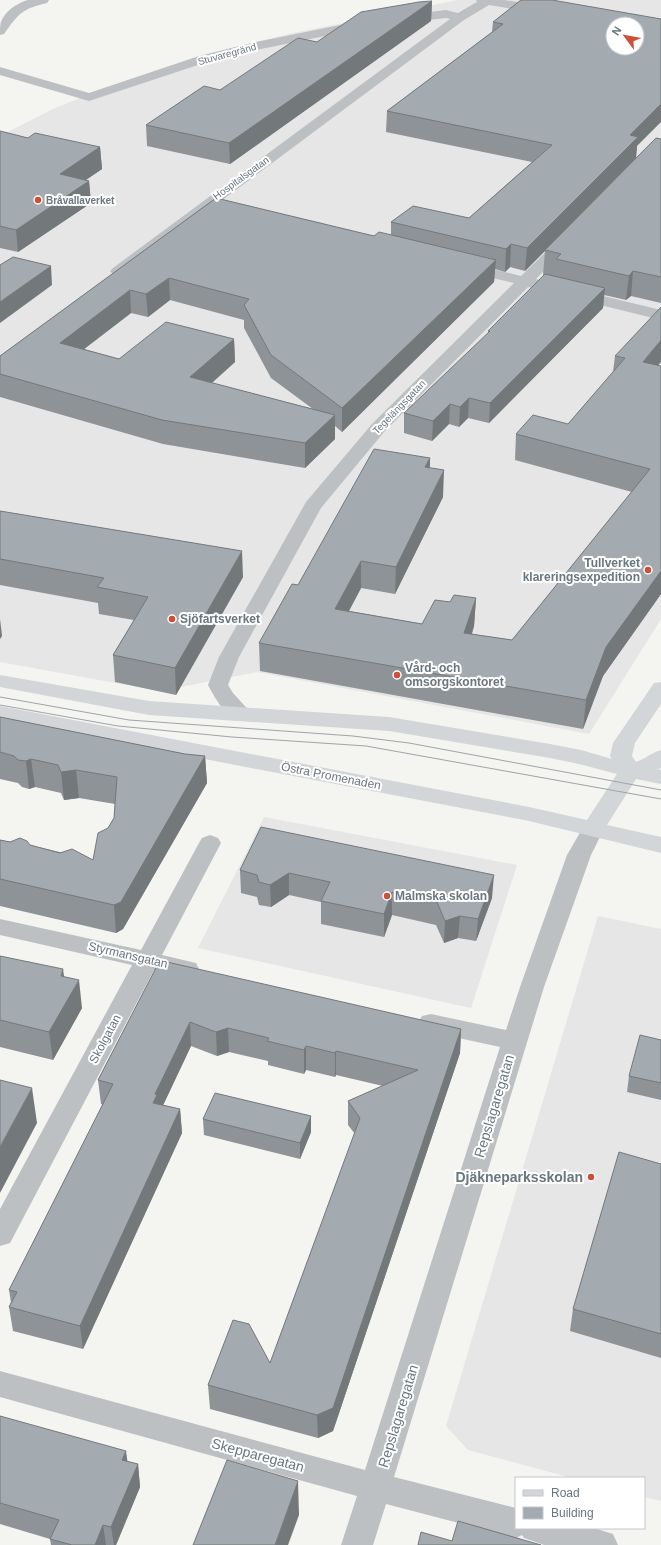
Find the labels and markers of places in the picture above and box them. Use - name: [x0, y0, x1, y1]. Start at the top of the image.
- marker: Bråvallaverket: [33, 195, 43, 205]
- place label: Bråvallaverket: [46, 195, 115, 206]
- place label: Tullverket klareringsexpedition: [523, 556, 640, 584]
- marker: Tullverket klareringsexpedition: [643, 565, 653, 575]
- place label: Sjöfartsverket: [180, 612, 260, 626]
- marker: Sjöfartsverket: [167, 614, 177, 624]
- place label: Vård- och omsorgskontoret: [405, 661, 504, 689]
- marker: Vård- och omsorgskontoret: [392, 670, 402, 680]
- place label: Malmska skolan: [395, 889, 487, 903]
- marker: Malmska skolan: [382, 891, 392, 901]
- place label: Djäkneparksskolan: [455, 1169, 583, 1185]
- marker: Djäkneparksskolan: [586, 1172, 596, 1182]

